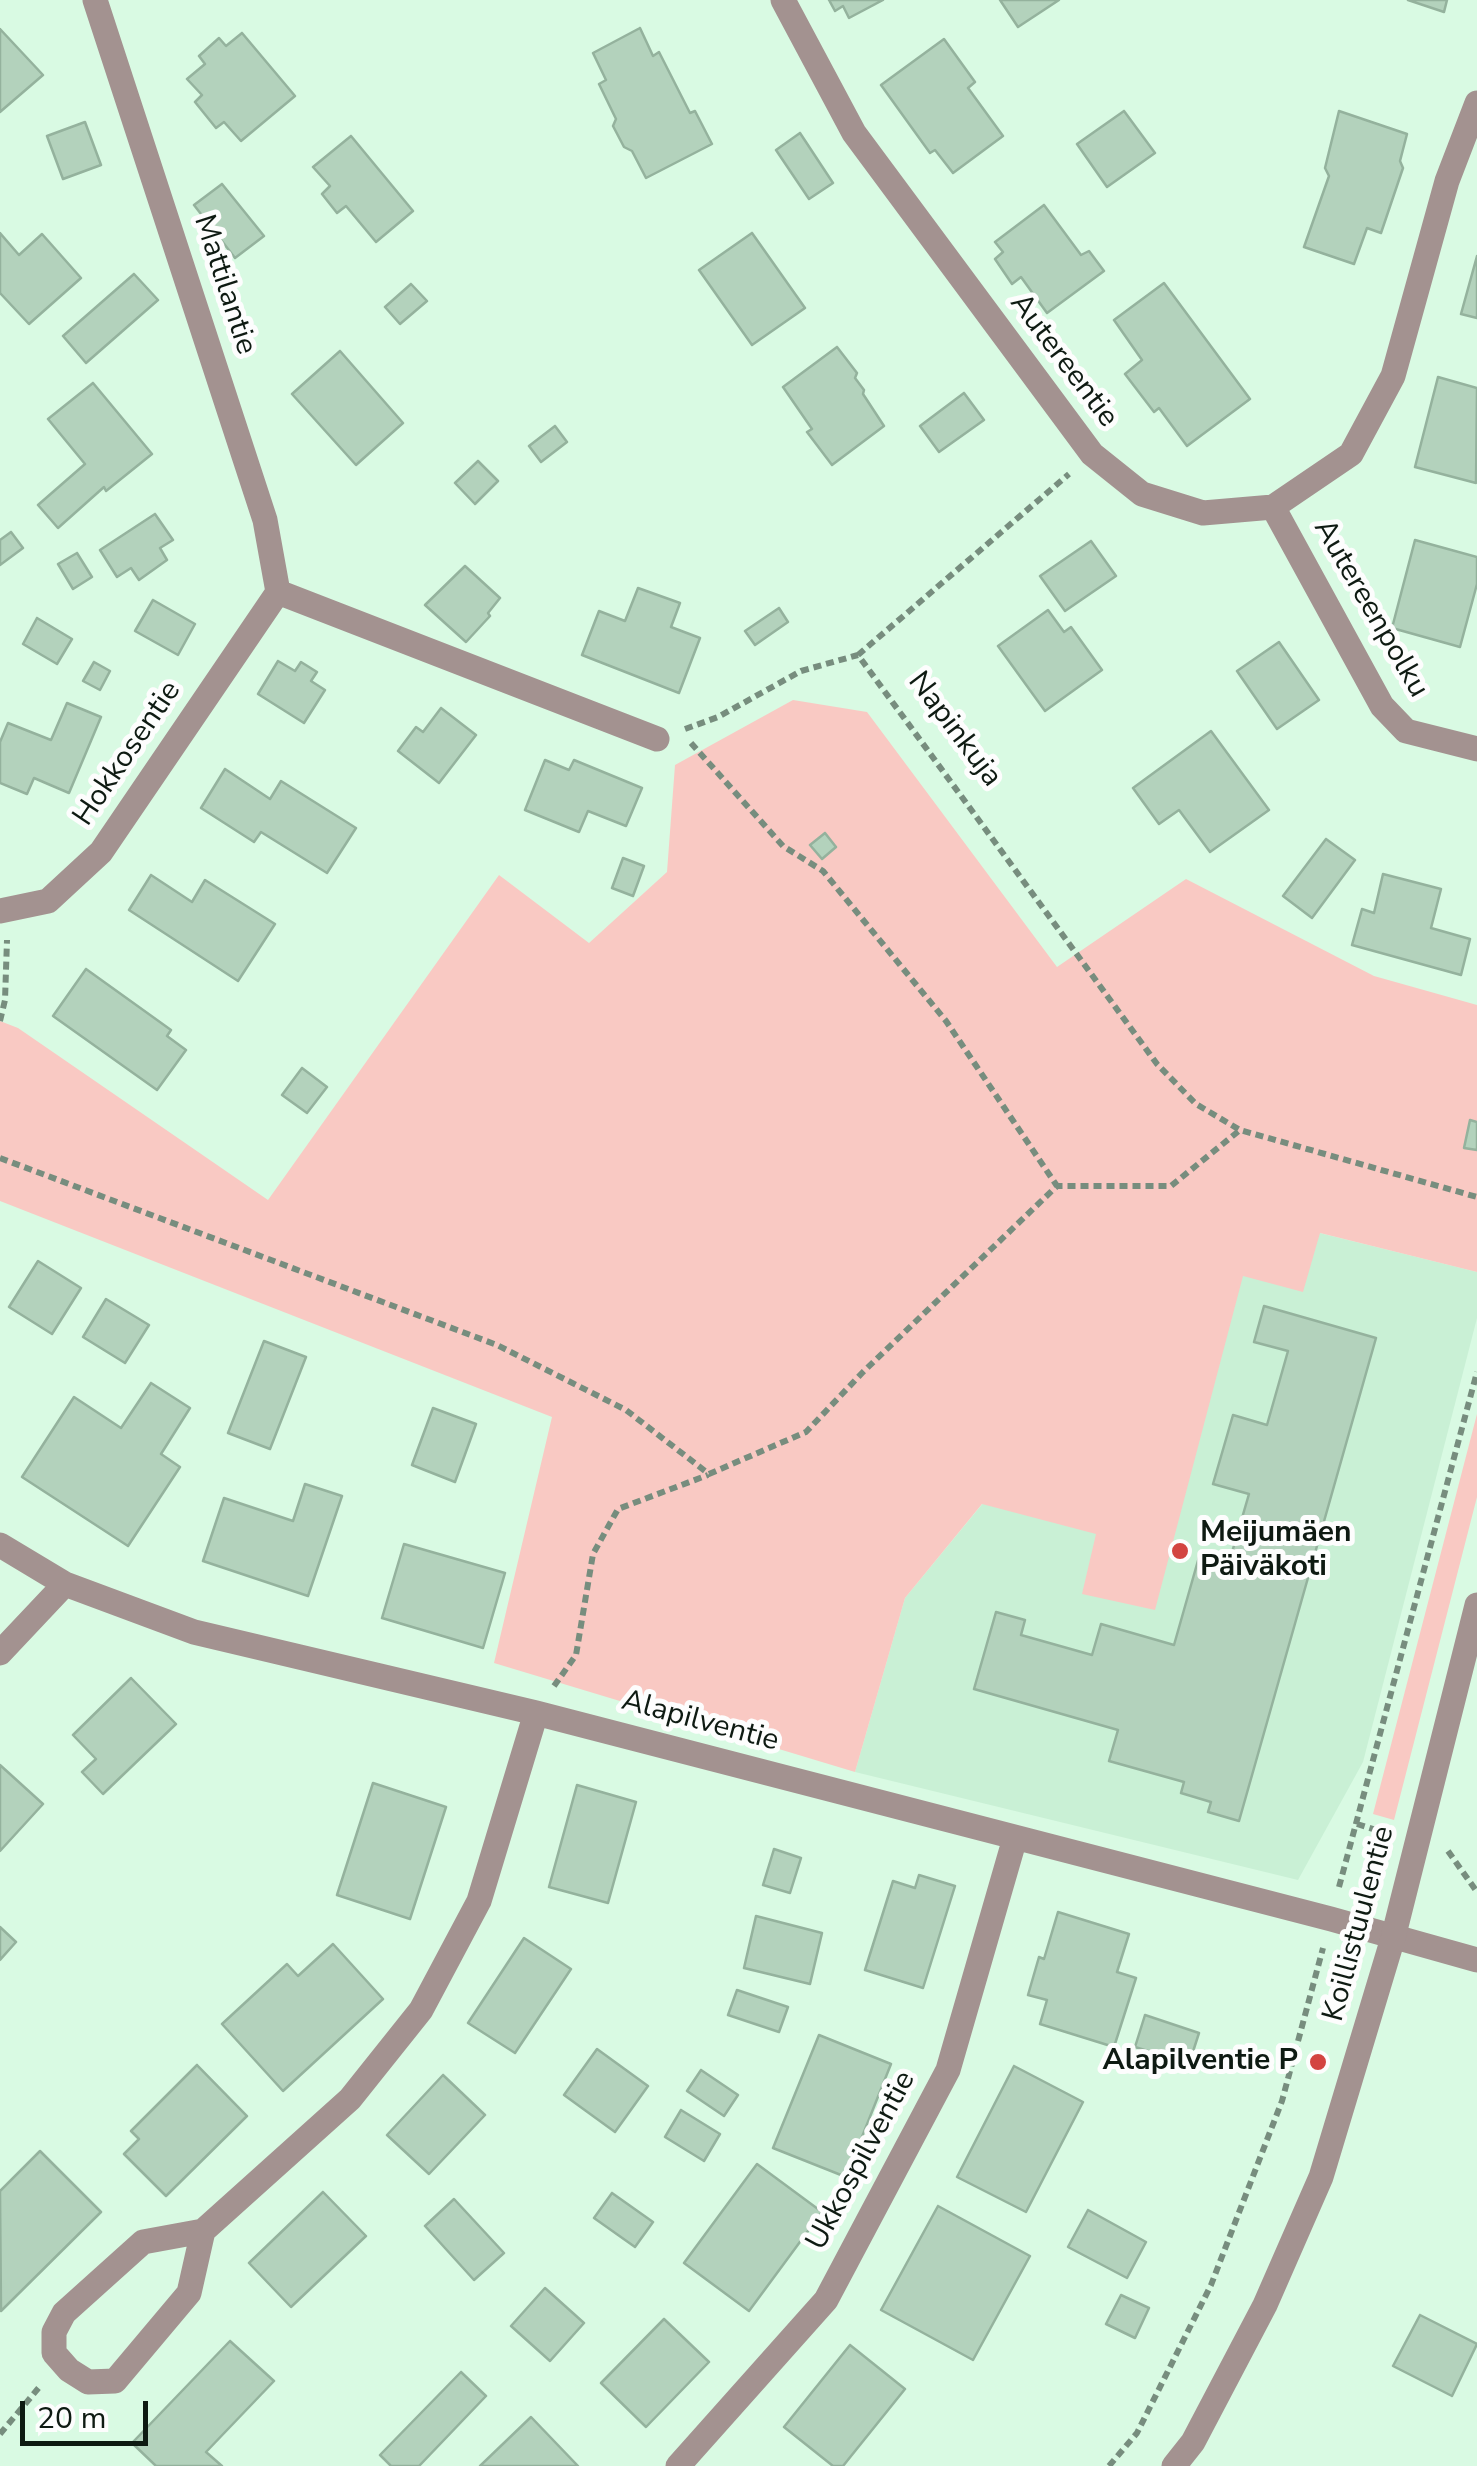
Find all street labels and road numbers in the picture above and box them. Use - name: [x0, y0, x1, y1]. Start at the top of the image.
- street label: Mattilantie: [185, 211, 263, 359]
- street label: Autereentie: [1001, 287, 1125, 435]
- street label: Autereenpolku: [1305, 514, 1435, 704]
- street label: Napinkuja: [899, 665, 1009, 795]
- street label: Hokkosentie: [66, 675, 190, 833]
- street label: Alapilventie: [617, 1684, 783, 1760]
- street label: Koillistuulentie: [1317, 1823, 1403, 2025]
- street label: Ukkospilventie: [800, 2065, 924, 2257]

